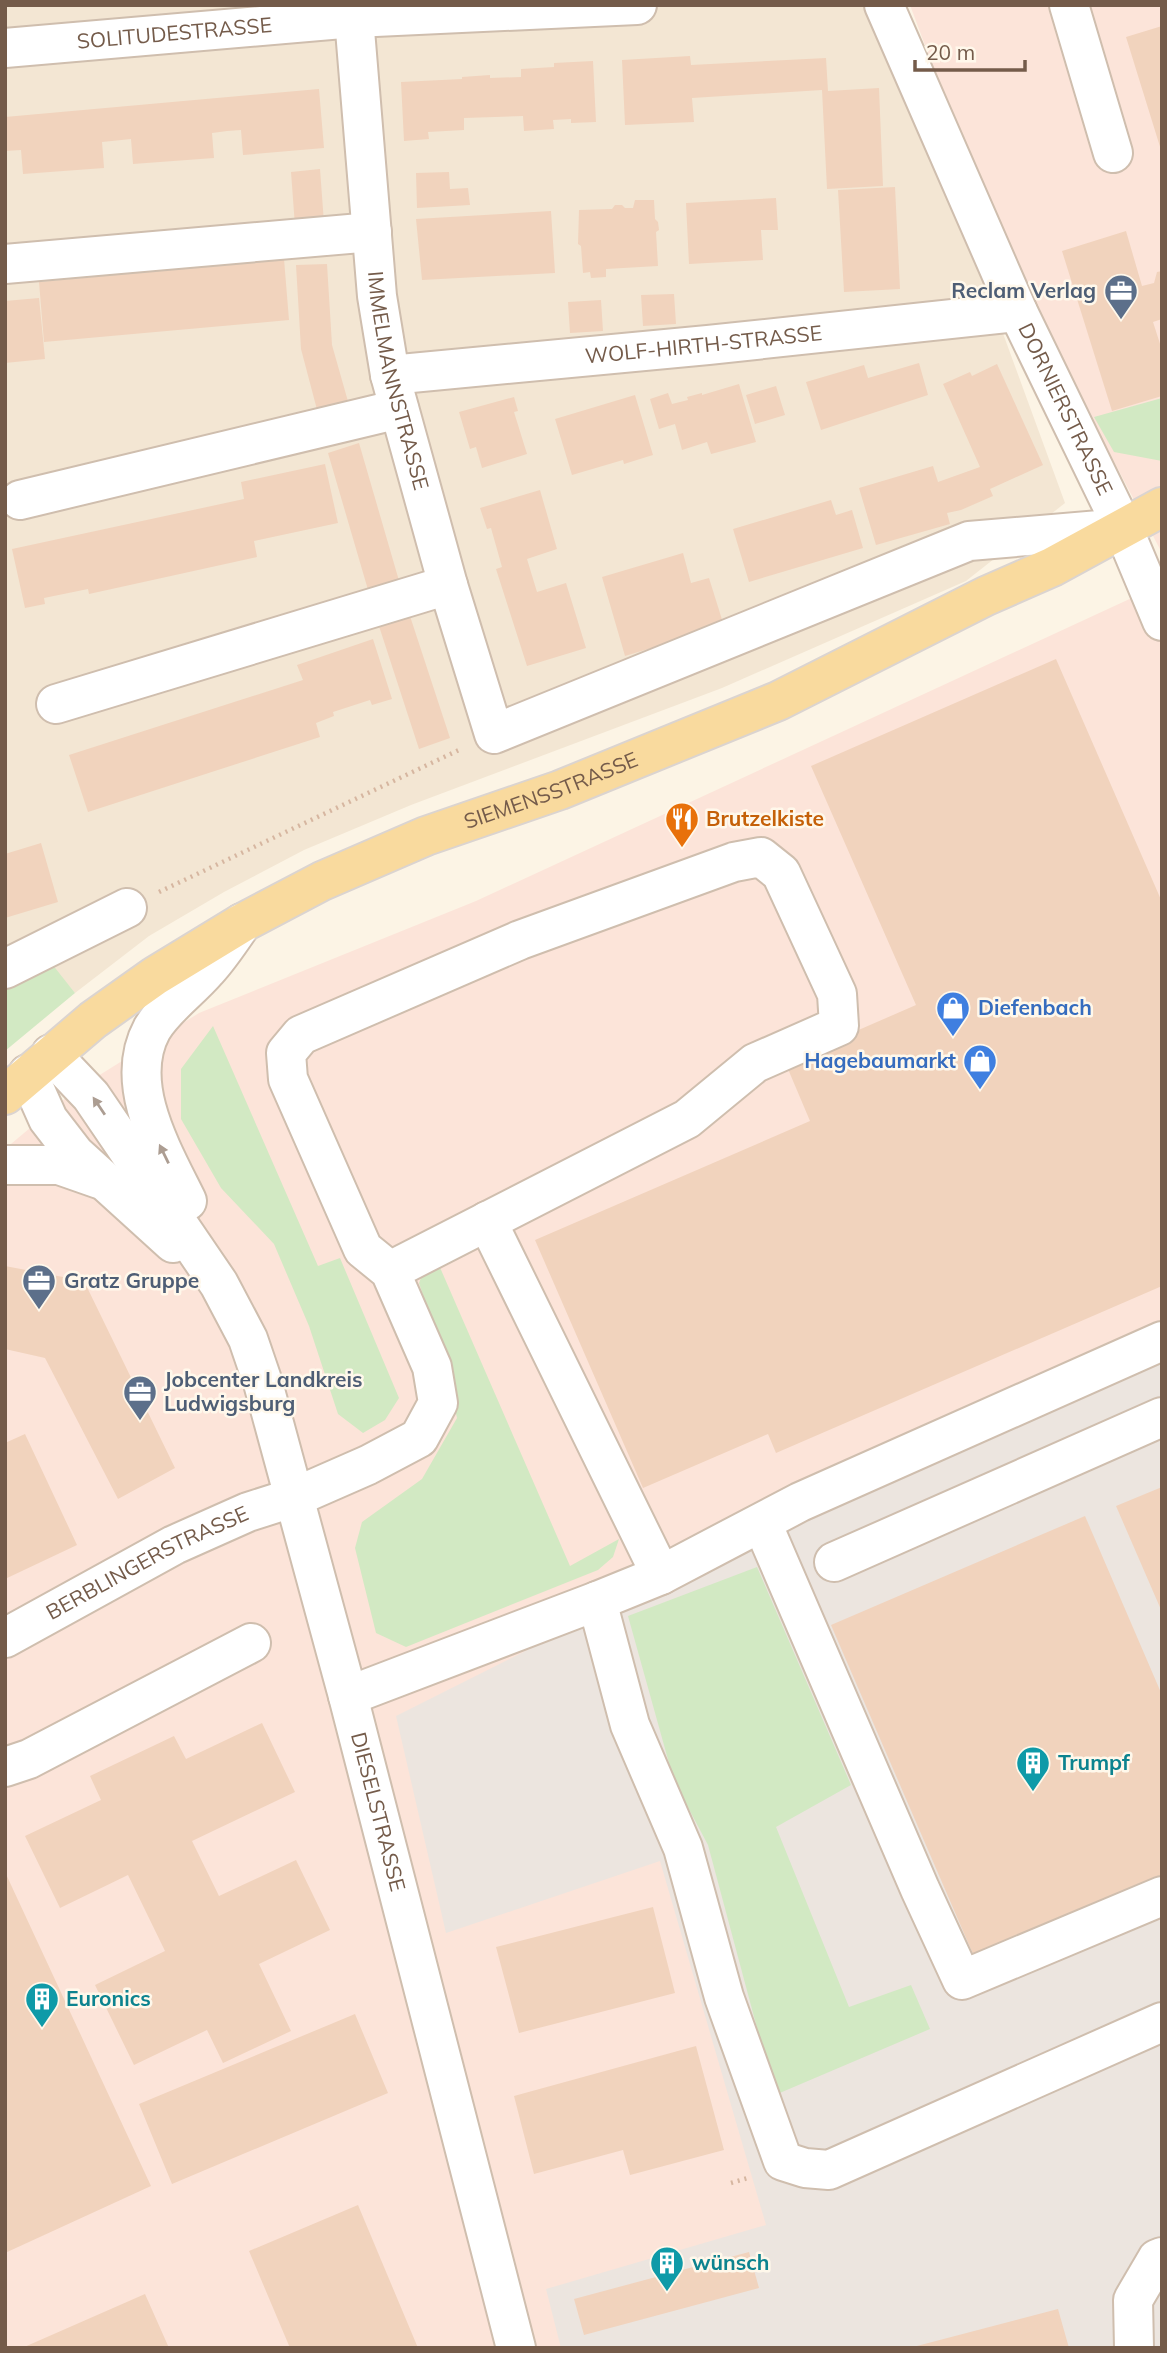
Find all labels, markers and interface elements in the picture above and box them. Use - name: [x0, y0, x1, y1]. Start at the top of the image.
- street label: SOLITUDESTRASSE: [76, 11, 273, 54]
- scale bar: [915, 28, 1025, 72]
- text: 20 m: [926, 39, 975, 65]
- street label: IMMELMANNSTRASSE: [363, 270, 435, 493]
- office icon: Reclam Verlag: [1102, 272, 1140, 321]
- place label: Reclam Verlag: [951, 277, 1096, 303]
- street label: DORNIERSTRASSE: [1013, 318, 1119, 499]
- street label: WOLF-HIRTH-STRASSE: [584, 319, 823, 369]
- street label: SIEMENSSTRASSE: [460, 746, 641, 834]
- restaurant icon: Brutzelkiste: [663, 800, 701, 849]
- place label: Brutzelkiste: [706, 805, 824, 831]
- shop icon: Diefenbach: [934, 989, 972, 1038]
- place label: Diefenbach: [978, 994, 1092, 1020]
- shop icon: Hagebaumarkt: [961, 1042, 999, 1091]
- place label: Hagebaumarkt: [804, 1047, 956, 1073]
- one-way arrow: [92, 1096, 105, 1116]
- one-way arrow: [158, 1144, 169, 1164]
- office icon: Gratz Gruppe: [20, 1262, 58, 1311]
- place label: Gratz Gruppe: [64, 1267, 199, 1293]
- place label: Jobcenter Landkreis Ludwigsburg: [164, 1366, 363, 1416]
- office icon: Jobcenter Landkreis Ludwigsburg: [121, 1373, 159, 1422]
- street label: BERBLINGERSTRASSE: [41, 1500, 252, 1625]
- street label: DIESELSTRASSE: [346, 1729, 412, 1894]
- building icon: Trumpf: [1014, 1744, 1052, 1793]
- place label: Trumpf: [1058, 1749, 1131, 1775]
- building icon: Euronics: [23, 1980, 61, 2029]
- place label: Euronics: [66, 1985, 151, 2011]
- building icon: wünsch: [648, 2244, 686, 2293]
- place label: wünsch: [692, 2249, 770, 2275]

